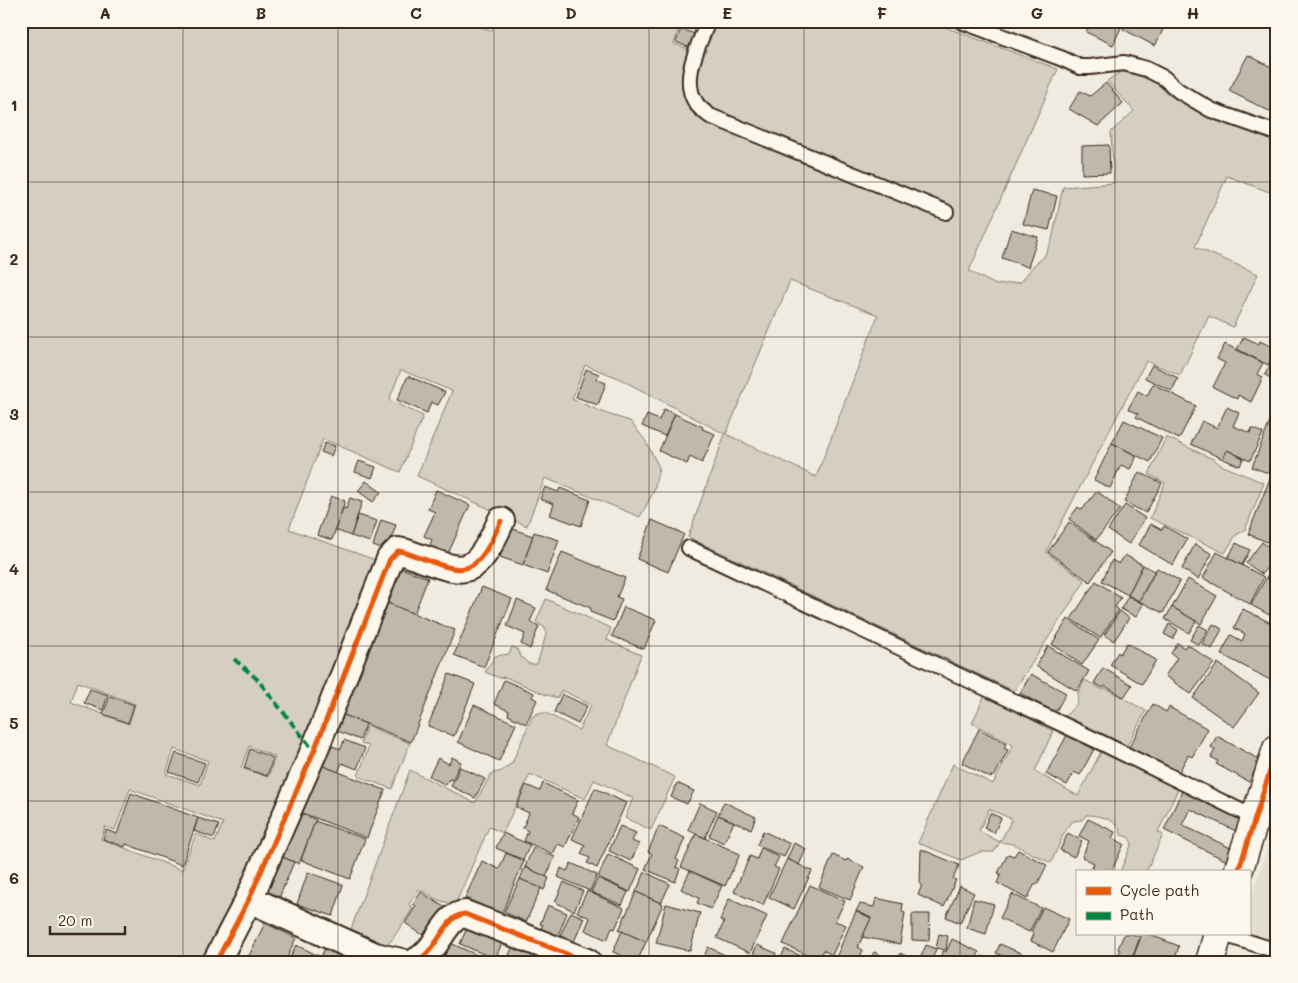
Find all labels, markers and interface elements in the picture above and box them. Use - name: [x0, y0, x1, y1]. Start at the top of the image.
- text: A: [99, 2, 111, 23]
- text: B: [256, 2, 266, 23]
- text: C: [410, 2, 422, 23]
- text: D: [565, 2, 577, 23]
- text: E: [722, 2, 732, 23]
- text: F: [877, 2, 887, 23]
- text: G: [1031, 2, 1043, 23]
- text: H: [1187, 2, 1199, 23]
- text: 1: [10, 94, 18, 115]
- text: 2: [10, 248, 19, 269]
- text: 3: [9, 403, 19, 424]
- text: 4: [9, 558, 19, 579]
- text: 5: [9, 712, 19, 733]
- text: 6: [9, 867, 19, 888]
- legend: [1076, 870, 1250, 936]
- text: Cycle path: [1120, 880, 1199, 900]
- scale bar: [50, 903, 125, 935]
- text: Path: [1120, 904, 1154, 924]
- text: 20 m: [58, 910, 92, 930]

